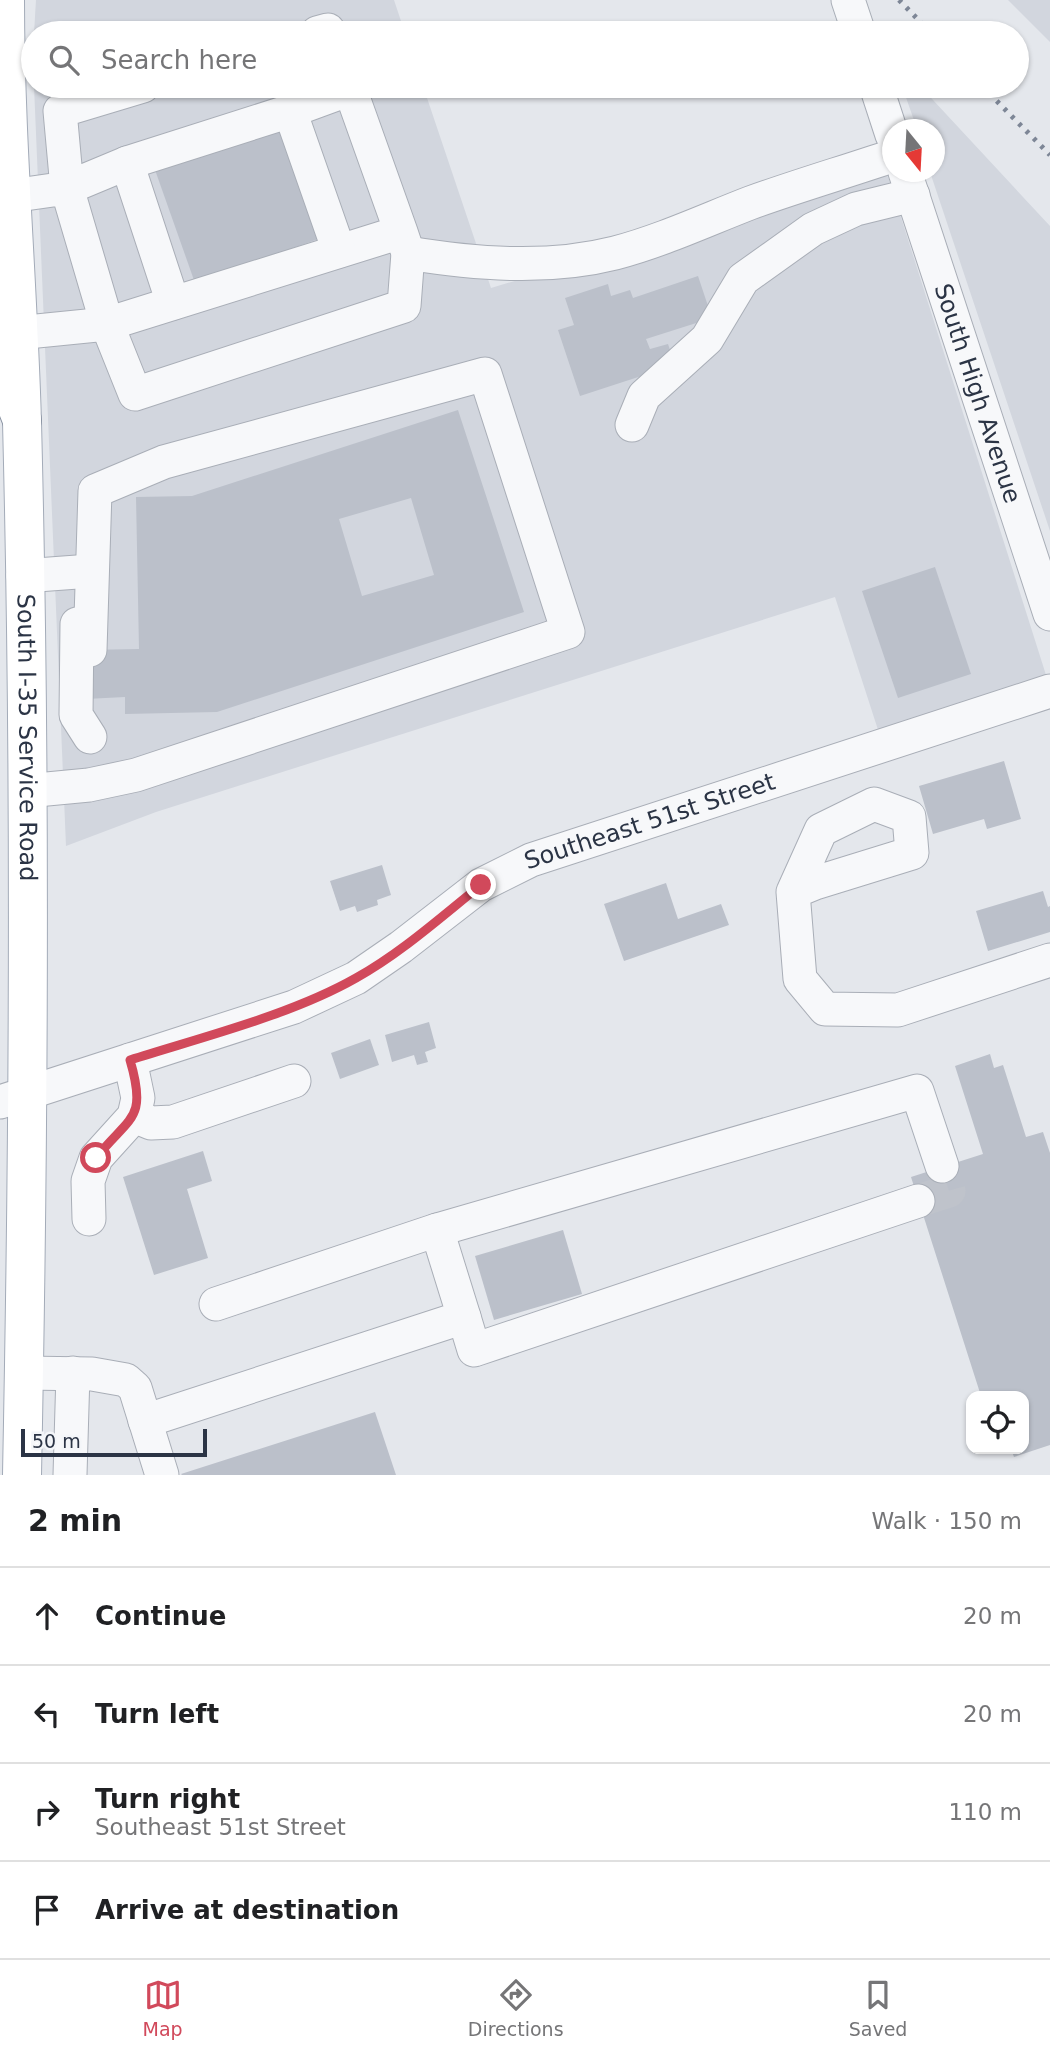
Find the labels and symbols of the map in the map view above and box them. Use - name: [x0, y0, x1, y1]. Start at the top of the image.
- north arrow: [882, 119, 945, 182]
- street label: South High Avenue: [929, 280, 1027, 507]
- street label: South I-35 Service Road: [12, 593, 42, 882]
- street label: Southeast 51st Street: [521, 767, 779, 875]
- route end: [465, 869, 496, 900]
- route start: [80, 1142, 111, 1173]
- scale bar: [21, 1426, 206, 1458]

